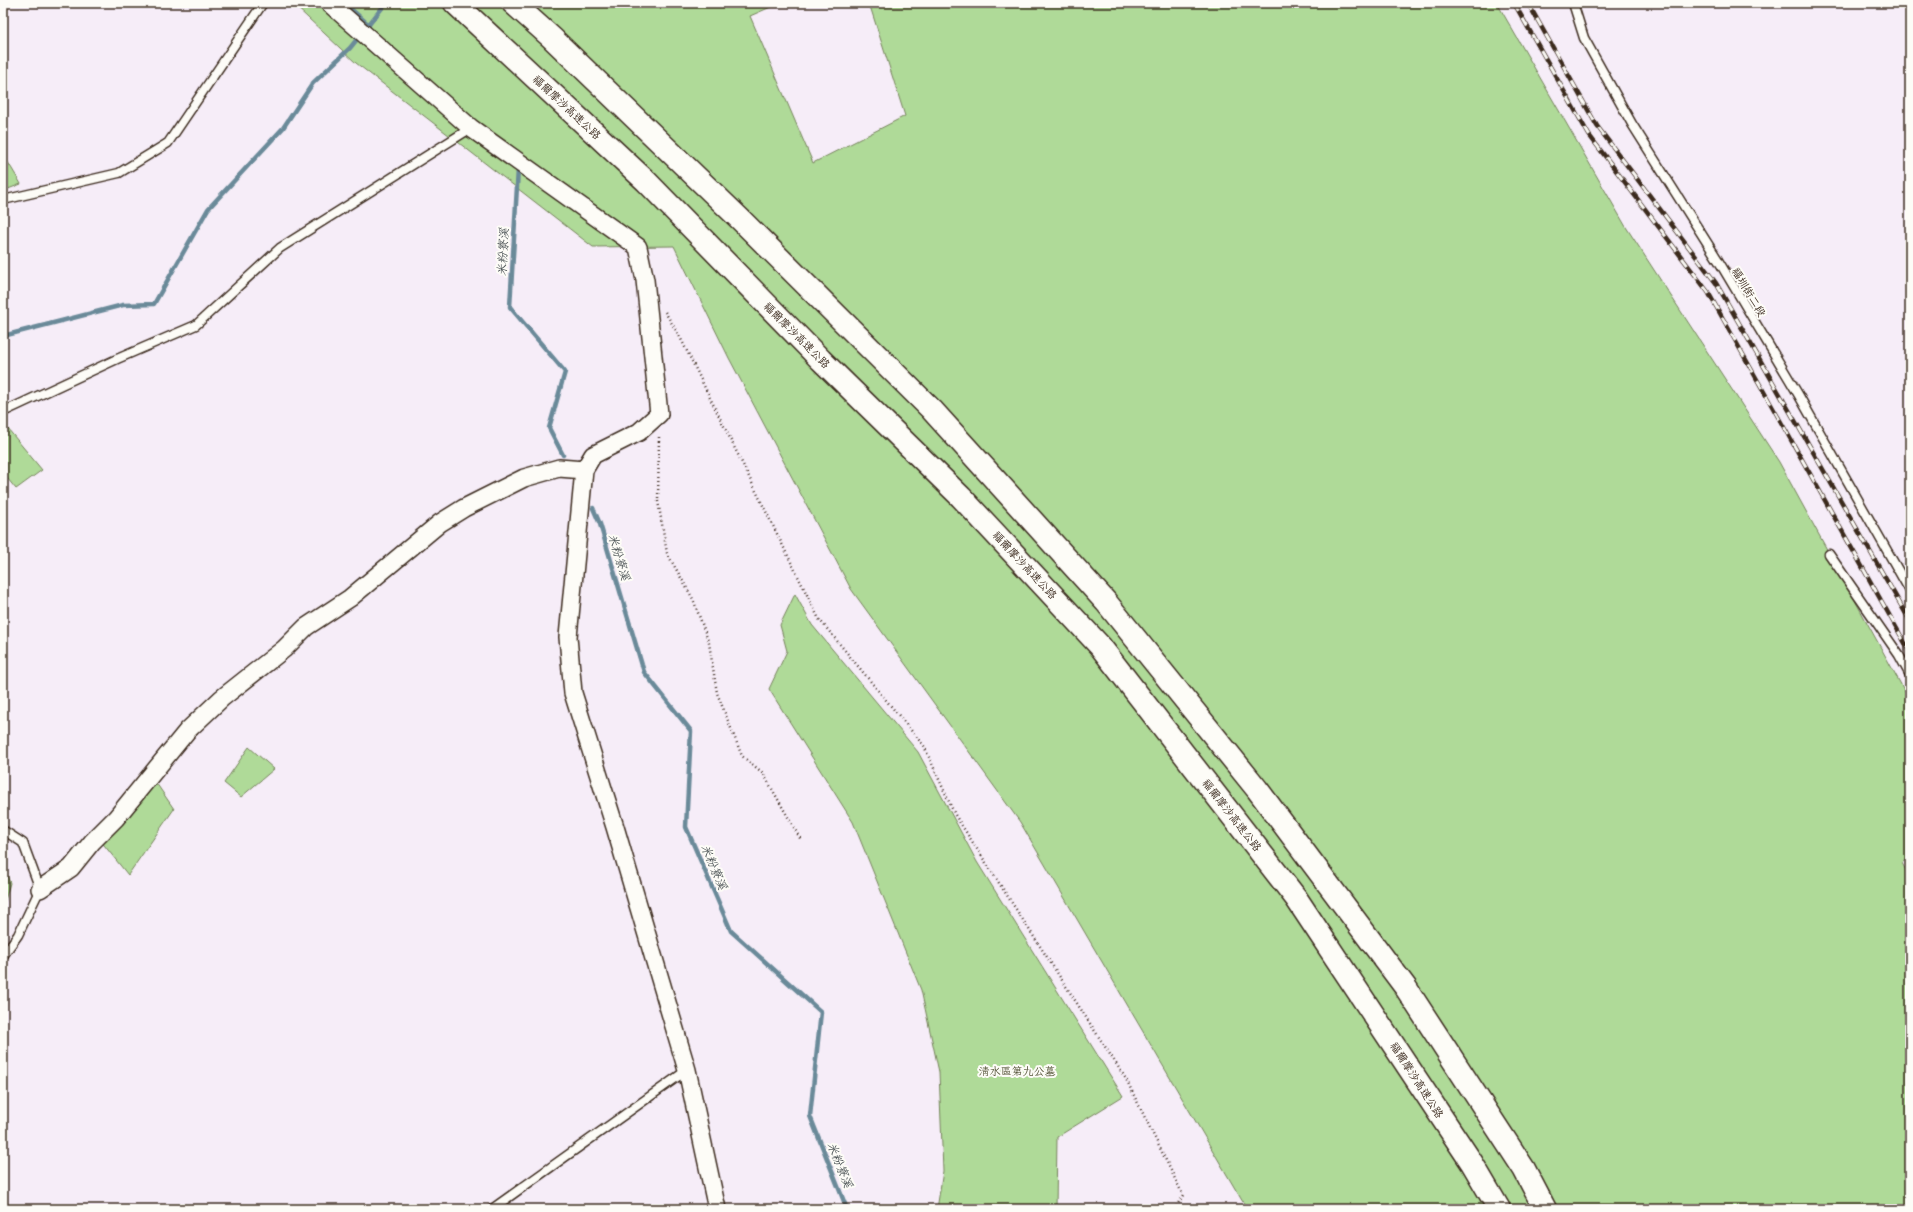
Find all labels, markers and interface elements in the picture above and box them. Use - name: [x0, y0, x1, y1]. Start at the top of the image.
- street label: 福爾摩沙高速公路: [530, 72, 604, 142]
- water label: 米粉寮溪: [494, 227, 511, 276]
- street label: 福圳街二段: [1729, 265, 1769, 319]
- street label: 福爾摩沙高速公路: [761, 299, 833, 371]
- street label: 福爾摩沙高速公路: [990, 528, 1060, 602]
- water label: 米粉寮溪: [605, 532, 634, 583]
- street label: 福爾摩沙高速公路: [1199, 776, 1265, 854]
- water label: 米粉寮溪: [698, 842, 731, 893]
- street label: 福爾摩沙高速公路: [1387, 1039, 1447, 1121]
- park label: 清水區第九公墓: [979, 1064, 1056, 1078]
- water label: 米粉寮溪: [825, 1140, 857, 1191]

